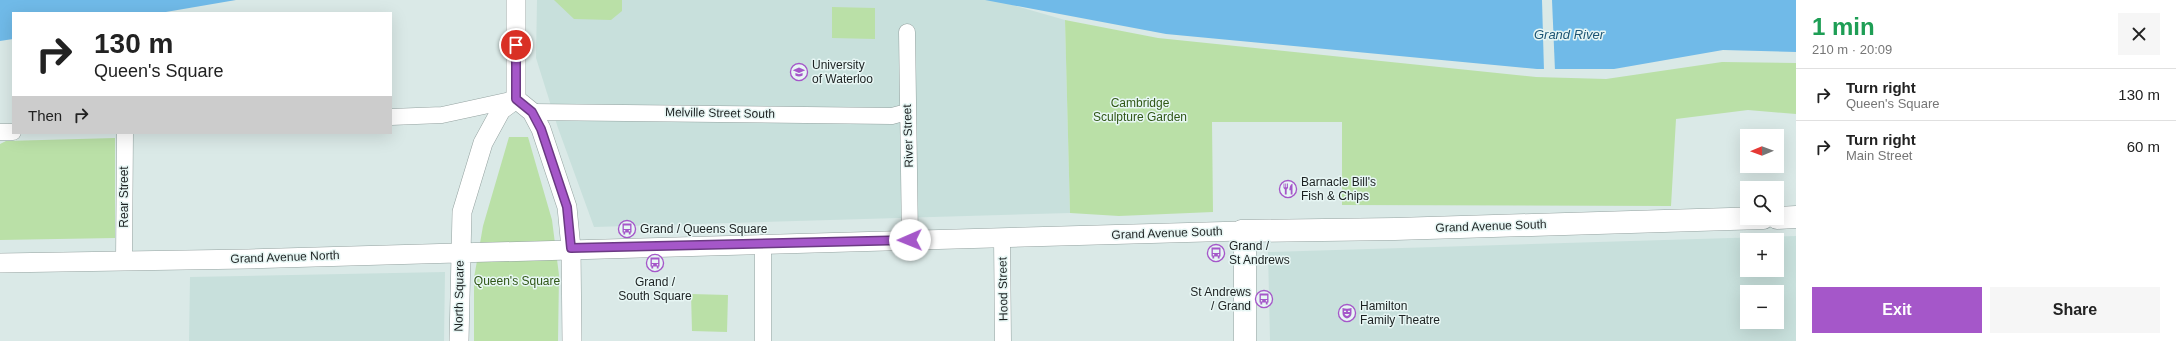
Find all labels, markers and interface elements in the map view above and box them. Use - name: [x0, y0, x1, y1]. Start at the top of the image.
- text: 1 min: [1812, 13, 1875, 40]
- button: close: [2118, 13, 2160, 55]
- water label: Grand River: [1534, 27, 1605, 42]
- icon: right: [28, 28, 80, 80]
- text: 130 m: [94, 28, 173, 59]
- pin: [499, 28, 533, 62]
- icon: arrive: [505, 34, 527, 56]
- text: 210 m · 20:09: [1812, 42, 1892, 57]
- place label: University of Waterloo: [812, 58, 873, 86]
- text: Queen's Square: [94, 61, 224, 81]
- school or university icon: University of Waterloo: [789, 62, 809, 82]
- text: Turn right: [1846, 79, 1916, 96]
- icon: right: [1812, 84, 1834, 106]
- text: 130 m: [2118, 86, 2160, 103]
- park label: Cambridge Sculpture Garden: [1093, 96, 1187, 124]
- text: Queen's Square: [1846, 96, 1940, 111]
- street label: River Street: [900, 103, 916, 168]
- icon: right: [70, 104, 92, 126]
- street label: Melville Street South: [665, 105, 775, 121]
- text: Then: [28, 107, 62, 124]
- north arrow: [1740, 129, 1784, 173]
- map controls: [1740, 129, 1784, 329]
- text: Turn right: [1846, 131, 1916, 148]
- icon: right: [1812, 136, 1834, 158]
- text: 60 m: [2127, 138, 2160, 155]
- text: Main Street: [1846, 148, 1912, 163]
- street label: Rear Street: [117, 166, 131, 228]
- place label: Barnacle Bill's Fish & Chips: [1301, 175, 1376, 203]
- restaurant icon: Barnacle Bill's Fish & Chips: [1278, 179, 1298, 199]
- button: search: [1740, 181, 1784, 225]
- street label: Grand Avenue South: [1435, 217, 1547, 235]
- bus stop icon: Grand / Queens Square: [617, 219, 637, 239]
- position arrow: [889, 219, 931, 261]
- place label: Grand / Queens Square: [640, 222, 768, 236]
- street label: Grand Avenue South: [1111, 224, 1223, 242]
- button: +: [1740, 233, 1784, 277]
- place label: Grand / St Andrews: [1229, 239, 1290, 267]
- bus stop icon: Grand / St Andrews: [1206, 243, 1226, 263]
- street label: Grand Avenue North: [230, 248, 340, 266]
- bus stop icon: Grand / South Square: [645, 253, 665, 273]
- street label: Hood Street: [995, 256, 1011, 321]
- street label: North Square: [451, 260, 467, 332]
- park label: Queen's Square: [474, 274, 560, 288]
- place label: Grand / South Square: [618, 275, 692, 303]
- place label: St Andrews / Grand: [1190, 285, 1251, 313]
- button: −: [1740, 285, 1784, 329]
- button: Exit: [1812, 287, 1982, 333]
- button: Share: [1990, 287, 2160, 333]
- bus stop icon: St Andrews / Grand: [1254, 289, 1274, 309]
- place label: Hamilton Family Theatre: [1360, 299, 1440, 327]
- theatre icon: Hamilton Family Theatre: [1337, 303, 1357, 323]

